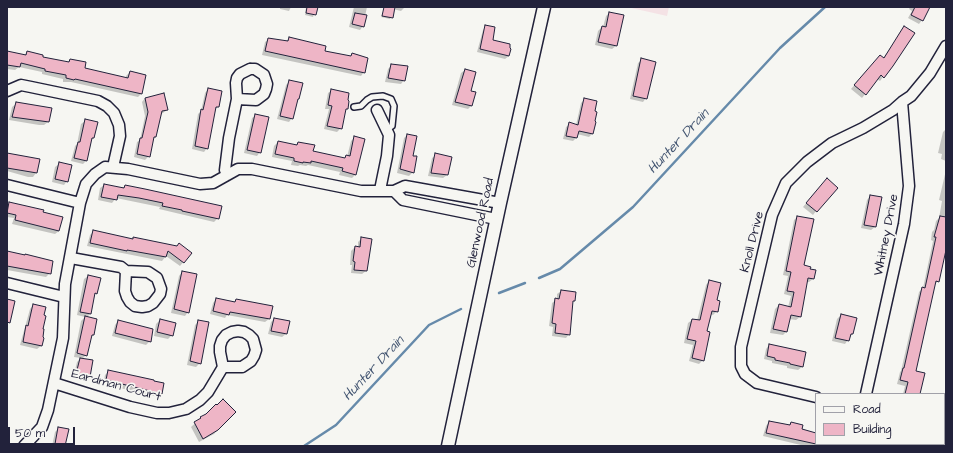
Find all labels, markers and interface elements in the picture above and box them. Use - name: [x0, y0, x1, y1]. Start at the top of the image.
- water label: Hunter Drain: [645, 106, 713, 178]
- street label: Glenwood Road: [464, 177, 498, 269]
- street label: Whitney Drive: [871, 193, 903, 277]
- street label: Knoll Drive: [738, 210, 768, 274]
- water label: Hunter Drain: [340, 333, 408, 405]
- street label: Eardman Court: [69, 367, 163, 405]
- legend: [815, 393, 945, 445]
- text: Road: [853, 401, 881, 418]
- scale bar: [10, 419, 77, 445]
- text: Building: [853, 421, 891, 438]
- text: 50 m: [15, 425, 45, 442]

